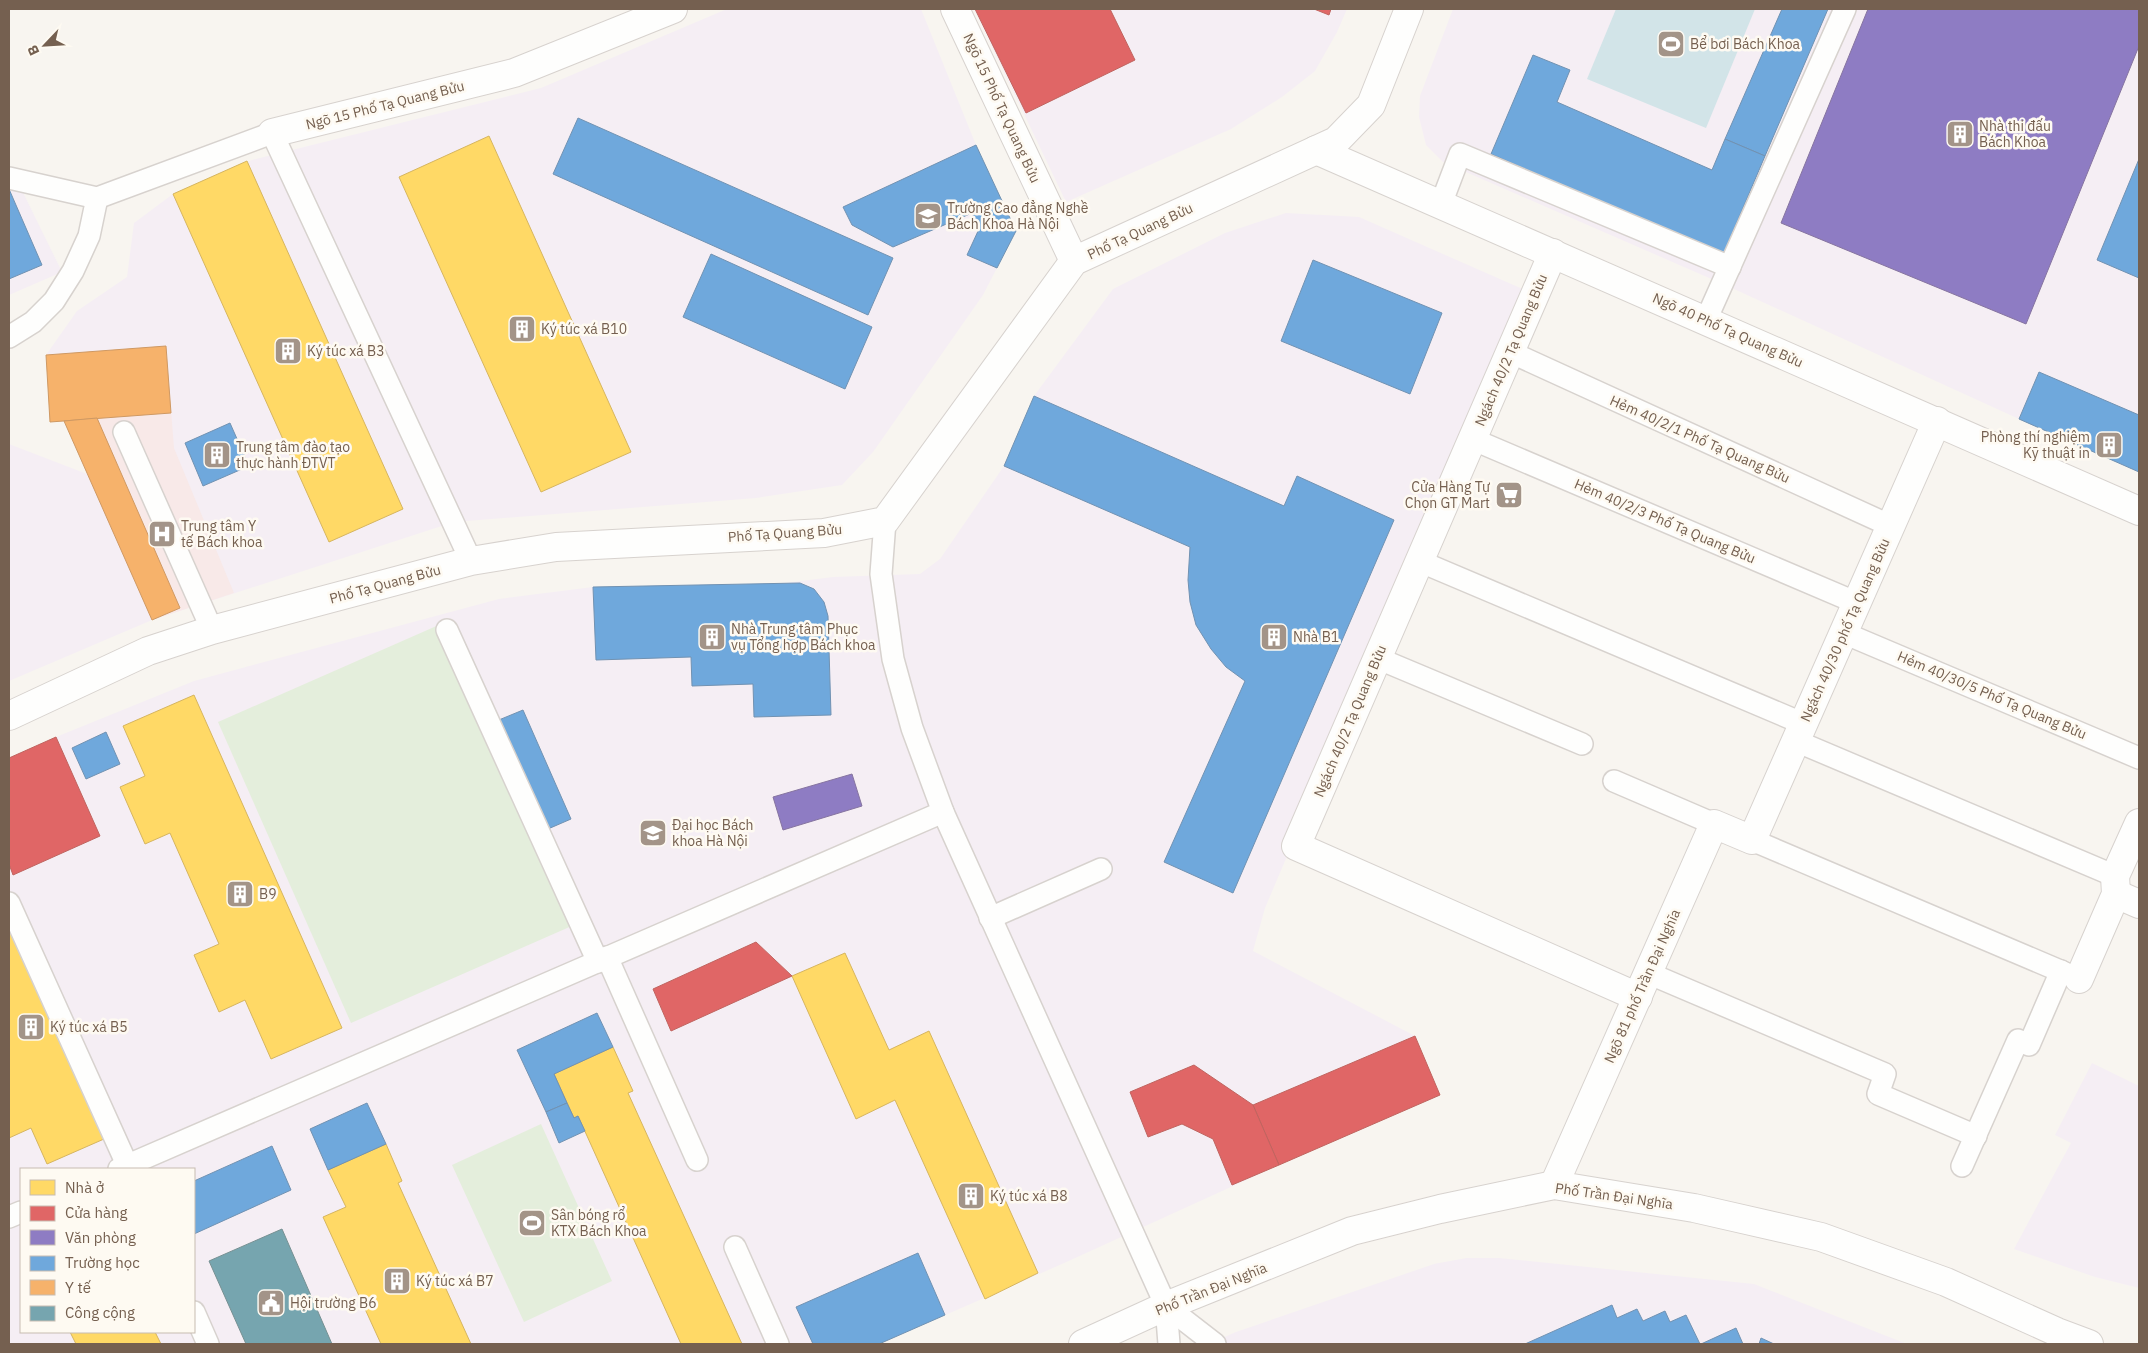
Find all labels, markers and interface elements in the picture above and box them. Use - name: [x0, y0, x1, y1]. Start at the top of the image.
- north arrow: [20, 20, 70, 70]
- sports icon: Bể bơi Bách Khoa: [1656, 29, 1686, 59]
- street label: Ngõ 15 Phố Tạ Quang Bửu: [959, 30, 1045, 186]
- place label: Bể bơi Bách Khoa: [1690, 35, 1800, 53]
- text: B: [23, 42, 43, 59]
- street label: Ngõ 15 Phố Tạ Quang Bửu: [304, 77, 466, 133]
- place label: Nhà thi đấu Bách Khoa: [1979, 117, 2051, 151]
- building icon: Nhà thi đấu Bách Khoa: [1945, 119, 1975, 149]
- place label: Trường Cao đẳng Nghề Bách Khoa Hà Nội: [947, 199, 1089, 233]
- street label: Phố Tạ Quang Bửu: [1084, 199, 1196, 263]
- school or university icon: Trường Cao đẳng Nghề Bách Khoa Hà Nội: [913, 201, 943, 231]
- street label: Ngách 40/2 Tạ Quang Bửu: [1471, 271, 1551, 429]
- street label: Ngõ 40 Phố Tạ Quang Bửu: [1650, 289, 1806, 371]
- building icon: Ký túc xá B10: [507, 314, 537, 344]
- place label: Ký túc xá B10: [541, 320, 627, 338]
- building icon: Ký túc xá B3: [273, 336, 303, 366]
- place label: Ký túc xá B3: [307, 342, 385, 360]
- street label: Hẻm 40/2/1 Phố Tạ Quang Bửu: [1607, 391, 1793, 487]
- place label: Phòng thí nghiệm Kỹ thuật in: [1981, 428, 2090, 462]
- building icon: Phòng thí nghiệm Kỹ thuật in: [2094, 430, 2124, 460]
- place label: Trung tâm đào tạo thực hành ĐTVT: [236, 438, 350, 472]
- building icon: Trung tâm đào tạo thực hành ĐTVT: [202, 440, 232, 470]
- street label: Hẻm 40/2/3 Phố Tạ Quang Bửu: [1572, 475, 1758, 567]
- place label: Cửa Hàng Tự Chọn GT Mart: [1405, 478, 1490, 512]
- supermarket icon: Cửa Hàng Tự Chọn GT Mart: [1494, 480, 1524, 510]
- place label: Trung tâm Y tế Bách khoa: [181, 517, 263, 551]
- hospital icon: Trung tâm Y tế Bách khoa: [147, 519, 177, 549]
- street label: Phố Tạ Quang Bửu: [727, 520, 843, 546]
- street label: Ngách 40/30 phố Tạ Quang Bửu: [1796, 535, 1894, 725]
- street label: Phố Tạ Quang Bửu: [327, 560, 443, 608]
- place label: Nhà Trung tâm Phục vụ Tổng hợp Bách khoa: [731, 620, 876, 654]
- building icon: Nhà Trung tâm Phục vụ Tổng hợp Bách khoa: [697, 622, 727, 652]
- building icon: Nhà B1: [1259, 622, 1289, 652]
- place label: Nhà B1: [1293, 628, 1339, 646]
- street label: Ngách 40/2 Tạ Quang Bửu: [1310, 642, 1390, 800]
- street label: Hẻm 40/30/5 Phố Tạ Quang Bửu: [1895, 647, 2089, 743]
- place label: Đại học Bách khoa Hà Nội: [672, 816, 753, 850]
- school or university icon: Đại học Bách khoa Hà Nội: [638, 818, 668, 848]
- building icon: B9: [225, 879, 255, 909]
- place label: B9: [259, 885, 277, 903]
- street label: Ngõ 81 phố Trần Đại Nghĩa: [1600, 906, 1684, 1066]
- building icon: Ký túc xá B5: [16, 1012, 46, 1042]
- place label: Ký túc xá B5: [50, 1018, 128, 1036]
- legend: [20, 1168, 195, 1333]
- text: Nhà ở: [65, 1178, 104, 1197]
- street label: Phố Trần Đại Nghĩa: [1554, 1179, 1675, 1213]
- building icon: Ký túc xá B8: [956, 1181, 986, 1211]
- place label: Ký túc xá B8: [990, 1187, 1068, 1205]
- text: Cửa hàng: [65, 1203, 127, 1222]
- place label: Sân bóng rổ KTX Bách Khoa: [551, 1206, 647, 1240]
- sports icon: Sân bóng rổ KTX Bách Khoa: [517, 1208, 547, 1238]
- text: Văn phòng: [65, 1228, 136, 1247]
- text: Trường học: [65, 1253, 140, 1272]
- street label: Phố Trần Đại Nghĩa: [1153, 1258, 1270, 1320]
- building icon: Ký túc xá B7: [382, 1266, 412, 1296]
- place label: Ký túc xá B7: [416, 1272, 494, 1290]
- text: Y tế: [65, 1278, 92, 1297]
- public building icon: Hội trường B6: [256, 1288, 286, 1318]
- place label: Hội trường B6: [290, 1294, 377, 1312]
- text: Công cộng: [65, 1303, 135, 1322]

